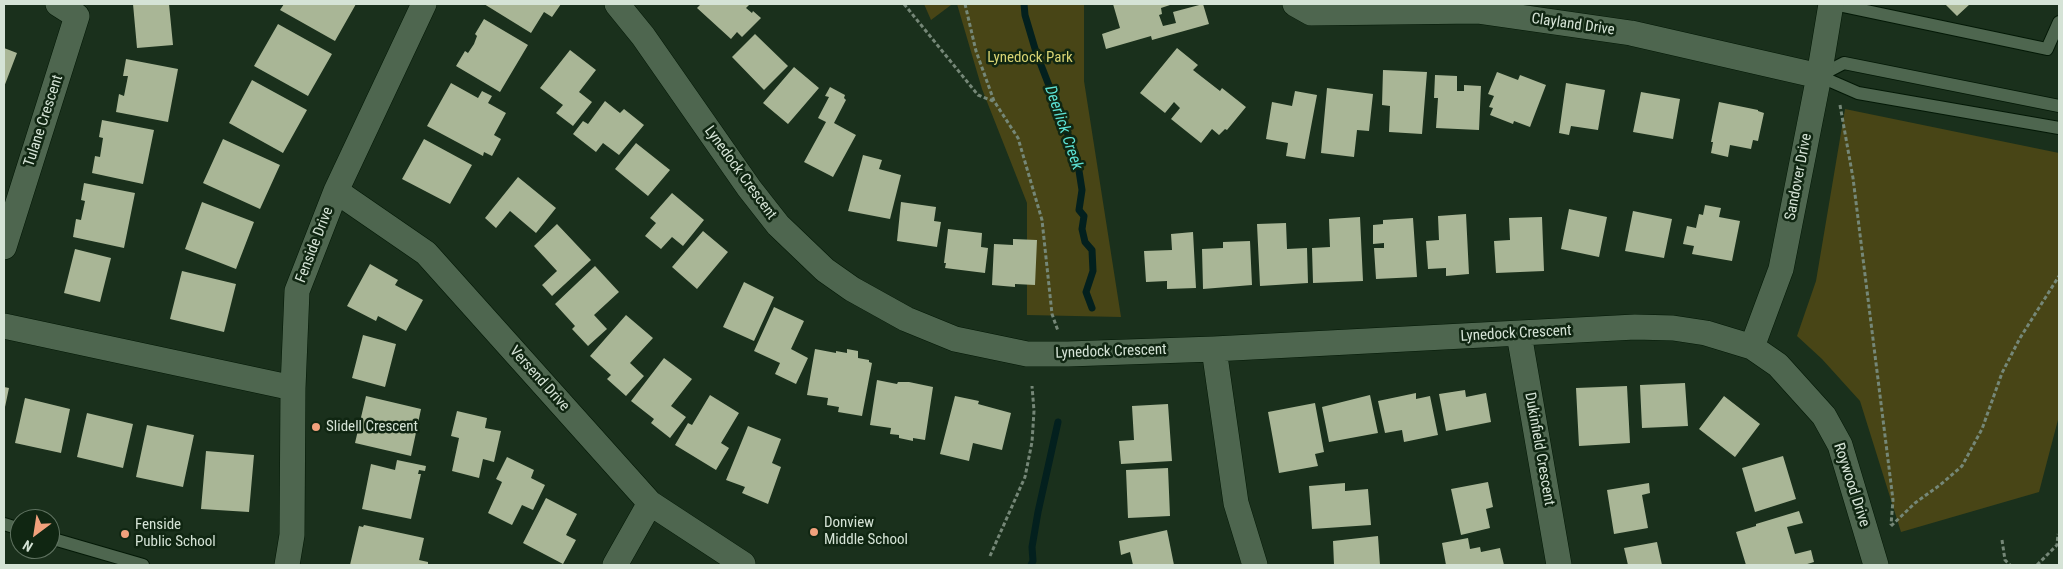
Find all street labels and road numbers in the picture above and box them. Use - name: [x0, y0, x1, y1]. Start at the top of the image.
- street label: Clayland Drive: [1530, 10, 1616, 40]
- street label: Tulane Crescent: [21, 73, 67, 169]
- street label: Lynedock Crescent: [700, 123, 780, 223]
- street label: Sandover Drive: [1782, 132, 1816, 222]
- street label: Fenside Drive: [292, 205, 338, 285]
- street label: Lynedock Crescent: [1460, 322, 1572, 346]
- street label: Lynedock Crescent: [1055, 341, 1167, 363]
- street label: Versend Drive: [505, 343, 573, 415]
- street label: Dukinfield Crescent: [1520, 391, 1558, 507]
- street label: Roywood Drive: [1829, 441, 1873, 529]

